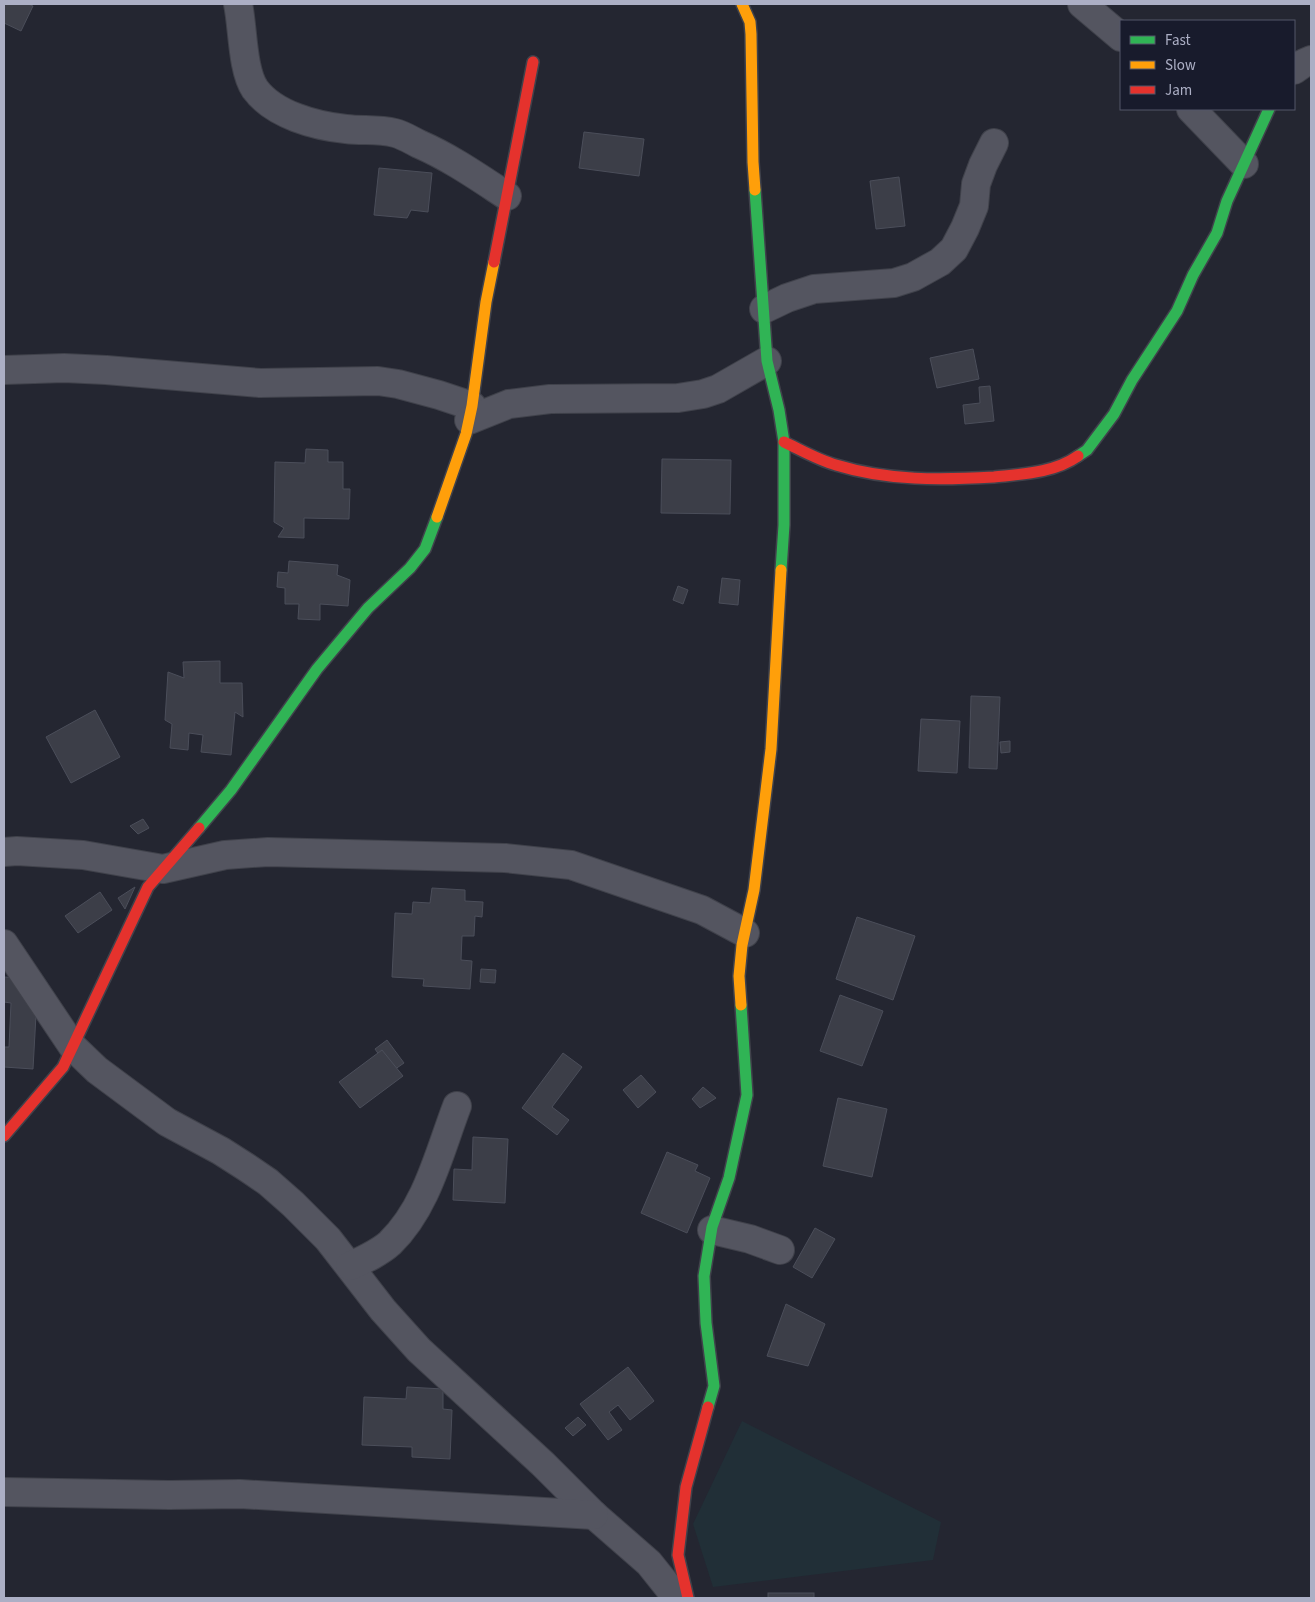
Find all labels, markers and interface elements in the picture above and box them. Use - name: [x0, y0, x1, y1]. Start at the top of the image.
- legend: [1120, 20, 1295, 110]
- text: Fast: [1165, 30, 1191, 51]
- text: Slow: [1165, 55, 1196, 76]
- text: Jam: [1165, 80, 1192, 101]

